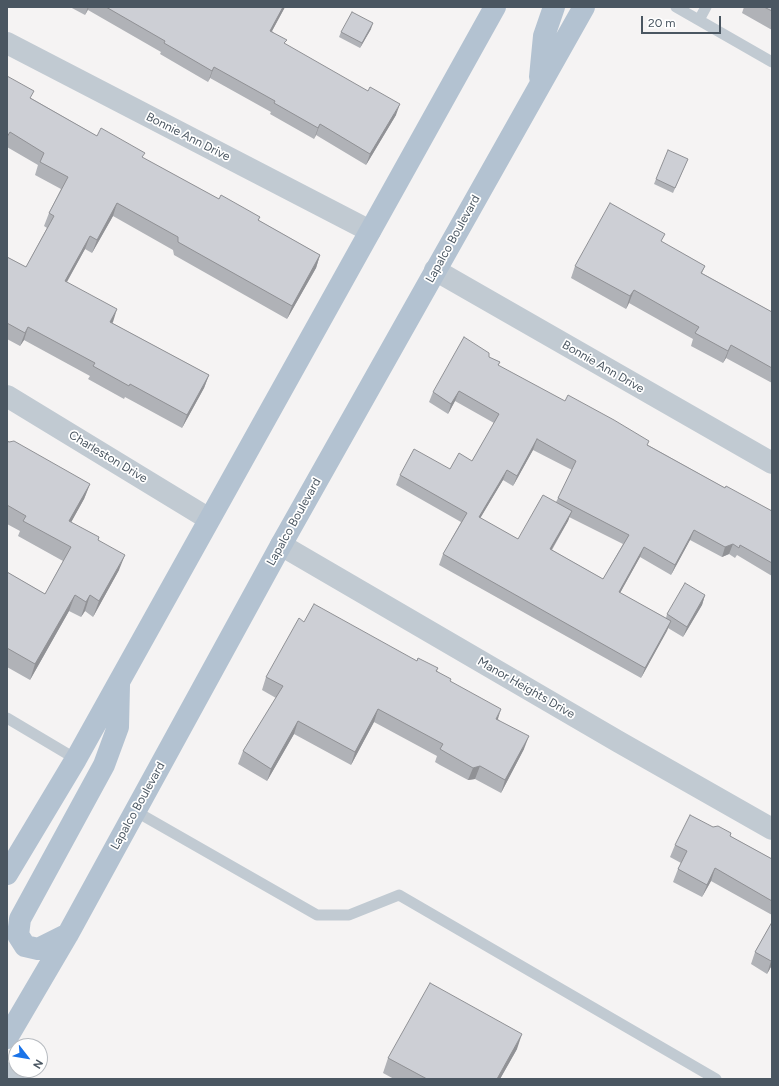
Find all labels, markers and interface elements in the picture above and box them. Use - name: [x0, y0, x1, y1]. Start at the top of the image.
- scale bar: [643, 8, 723, 34]
- text: 20 m: [648, 16, 676, 30]
- street label: Bonnie Ann Drive: [144, 110, 232, 164]
- street label: Lapalco Boulevard: [423, 193, 483, 285]
- street label: Bonnie Ann Drive: [559, 338, 647, 396]
- street label: Charleston Drive: [66, 428, 150, 486]
- street label: Lapalco Boulevard: [264, 476, 324, 568]
- street label: Manor Heights Drive: [475, 654, 577, 722]
- street label: Lapalco Boulevard: [108, 760, 168, 852]
- north arrow: [8, 1038, 48, 1078]
- text: N: [30, 1057, 46, 1071]

